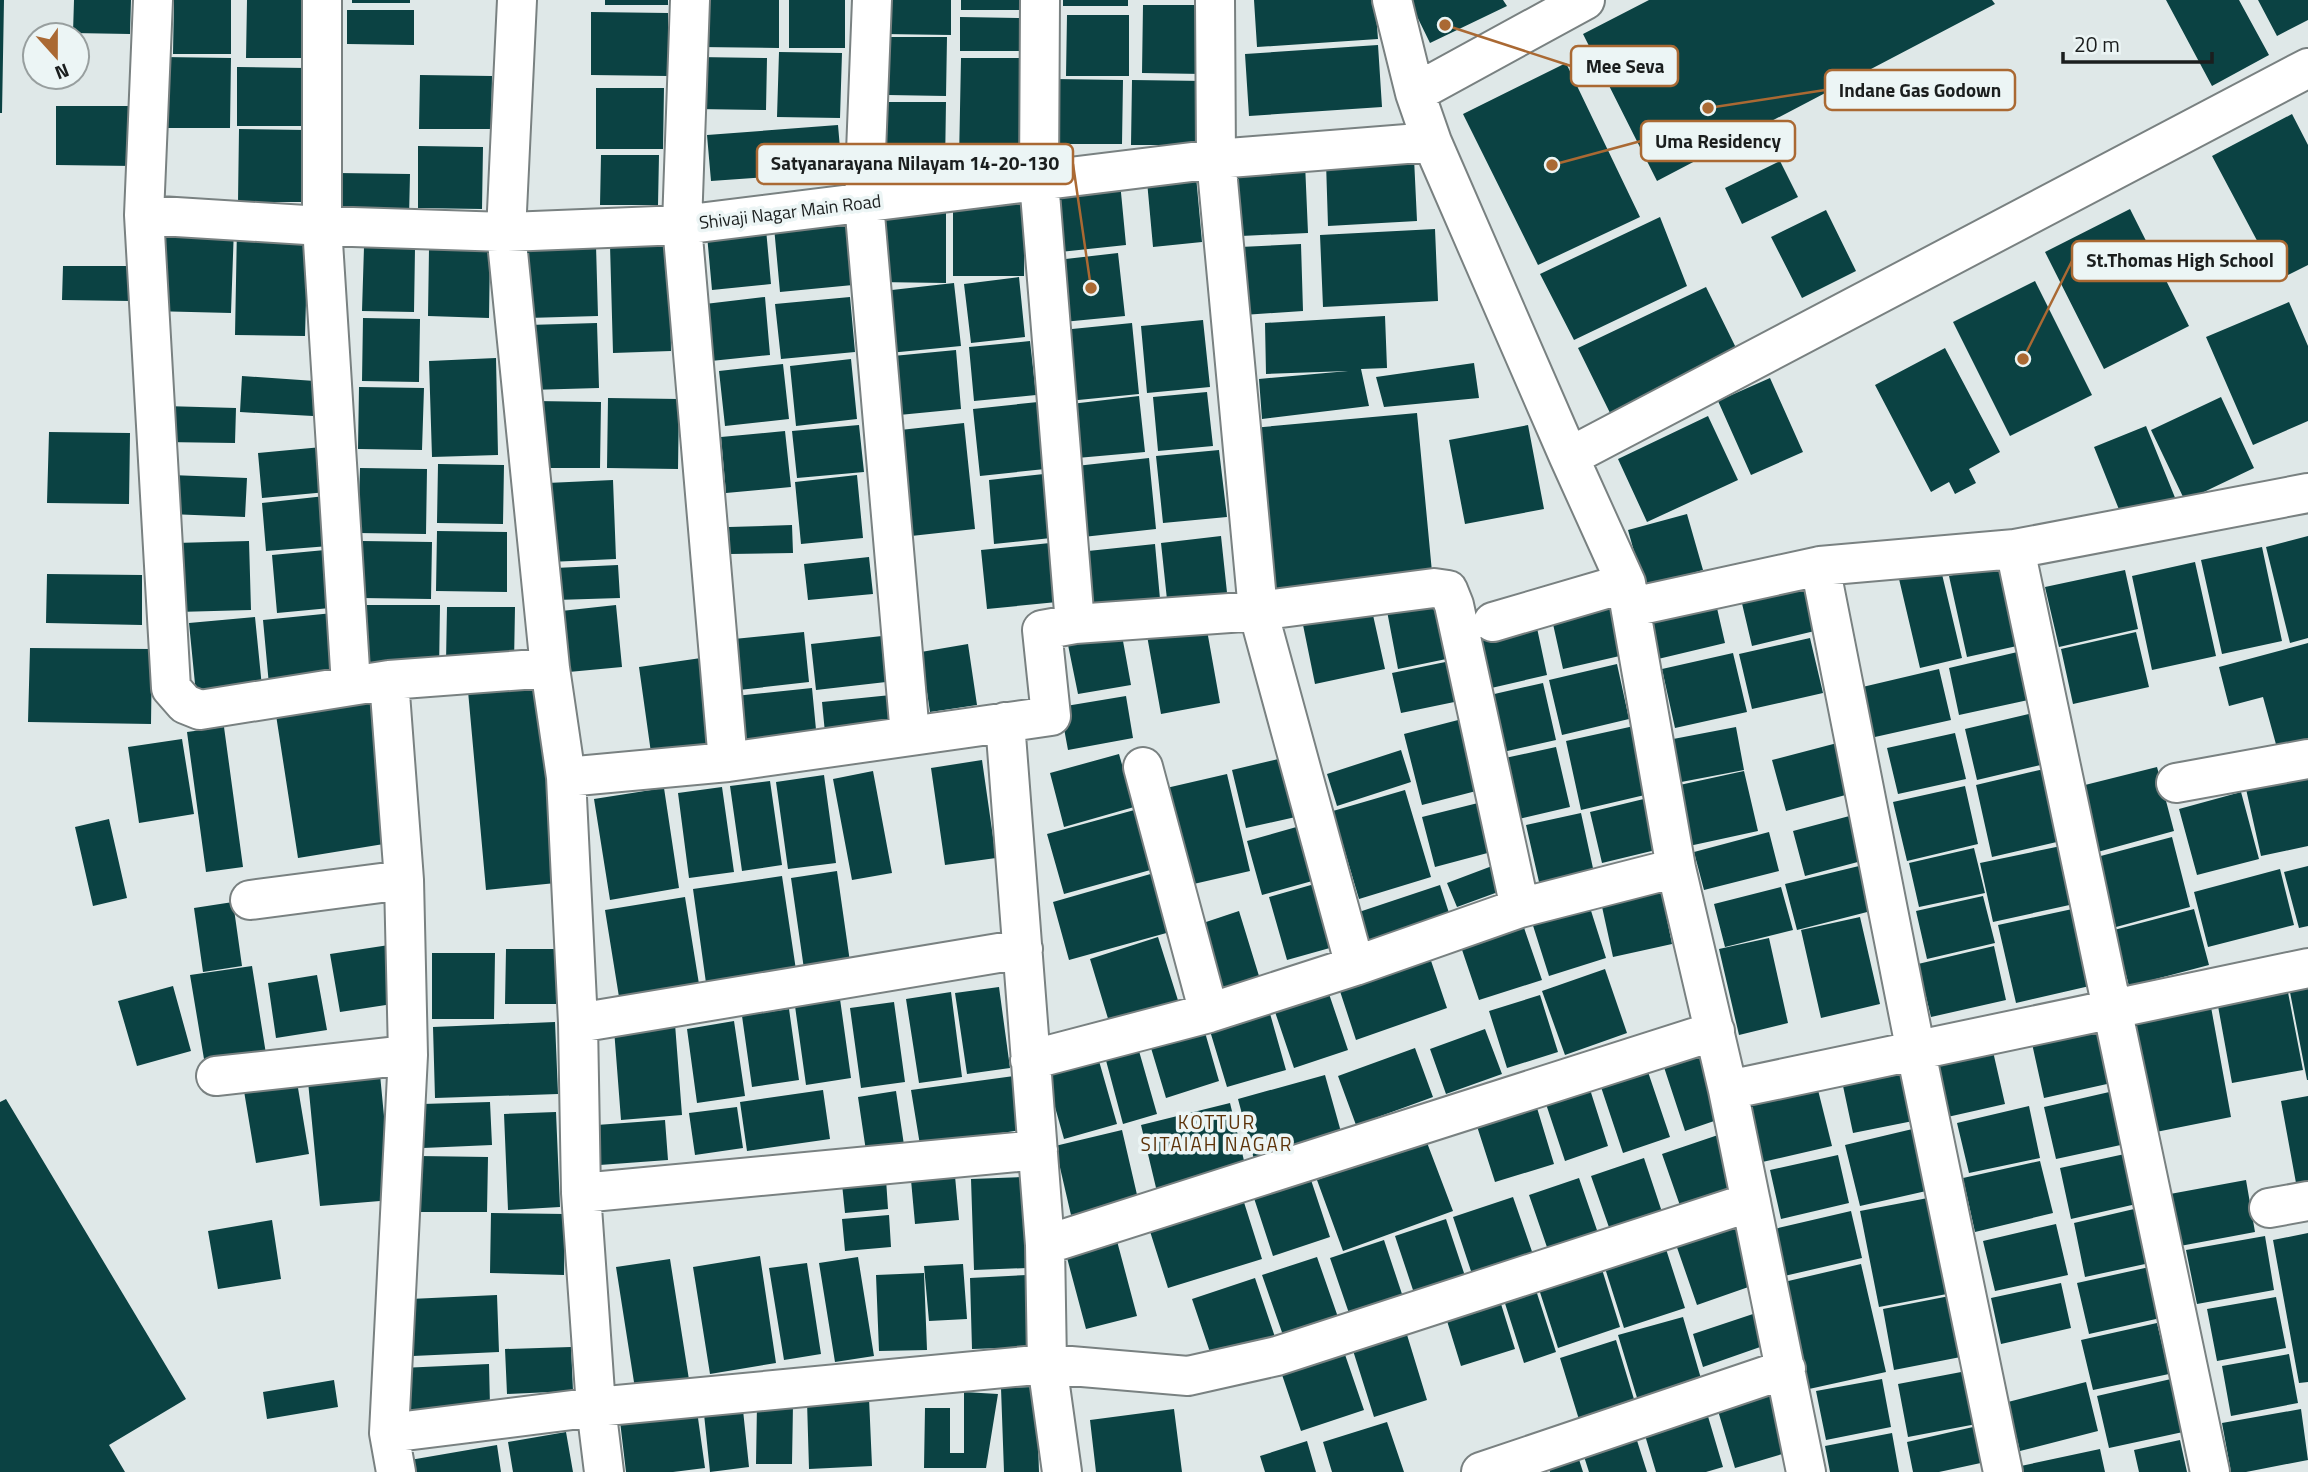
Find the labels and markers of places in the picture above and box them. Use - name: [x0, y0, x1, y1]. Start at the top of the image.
- callout: Mee Seva: [1571, 46, 1678, 86]
- callout: Indane Gas Godown: [1825, 70, 2015, 110]
- callout: Uma Residency: [1641, 121, 1795, 161]
- callout: Satyanarayana Nilayam 14-20-130: [757, 144, 1073, 184]
- callout: St.Thomas High School: [2072, 241, 2287, 281]

